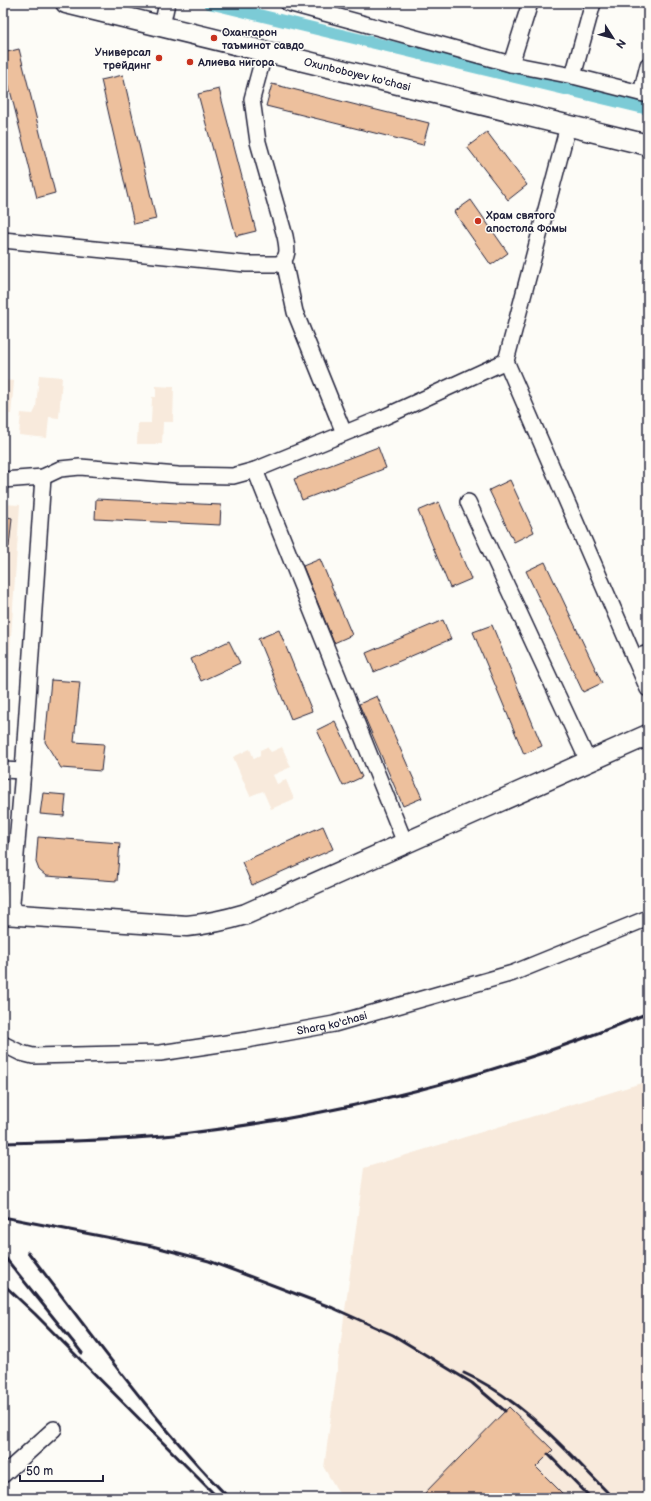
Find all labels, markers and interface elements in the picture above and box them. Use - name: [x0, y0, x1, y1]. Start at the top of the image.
- north arrow: [593, 18, 633, 58]
- place label: Охангарон таъминот савдо: [222, 26, 304, 52]
- marker: Охангарон таъминот савдо: [209, 33, 219, 43]
- text: N: [613, 36, 628, 51]
- place label: Универсал трейдинг: [95, 46, 152, 72]
- marker: Универсал трейдинг: [154, 53, 164, 63]
- street label: Oxunboboyev ko'chasi: [303, 55, 412, 94]
- place label: Алиева нигора: [197, 56, 275, 69]
- marker: Алиева нигора: [185, 57, 195, 67]
- place label: Храм святого апостола Фомы: [485, 209, 567, 235]
- marker: Храм святого апостола Фомы: [473, 216, 483, 226]
- street label: Sharq ko'chasi: [296, 1009, 369, 1038]
- scale bar: [20, 1457, 103, 1483]
- text: 50 m: [26, 1464, 53, 1479]

